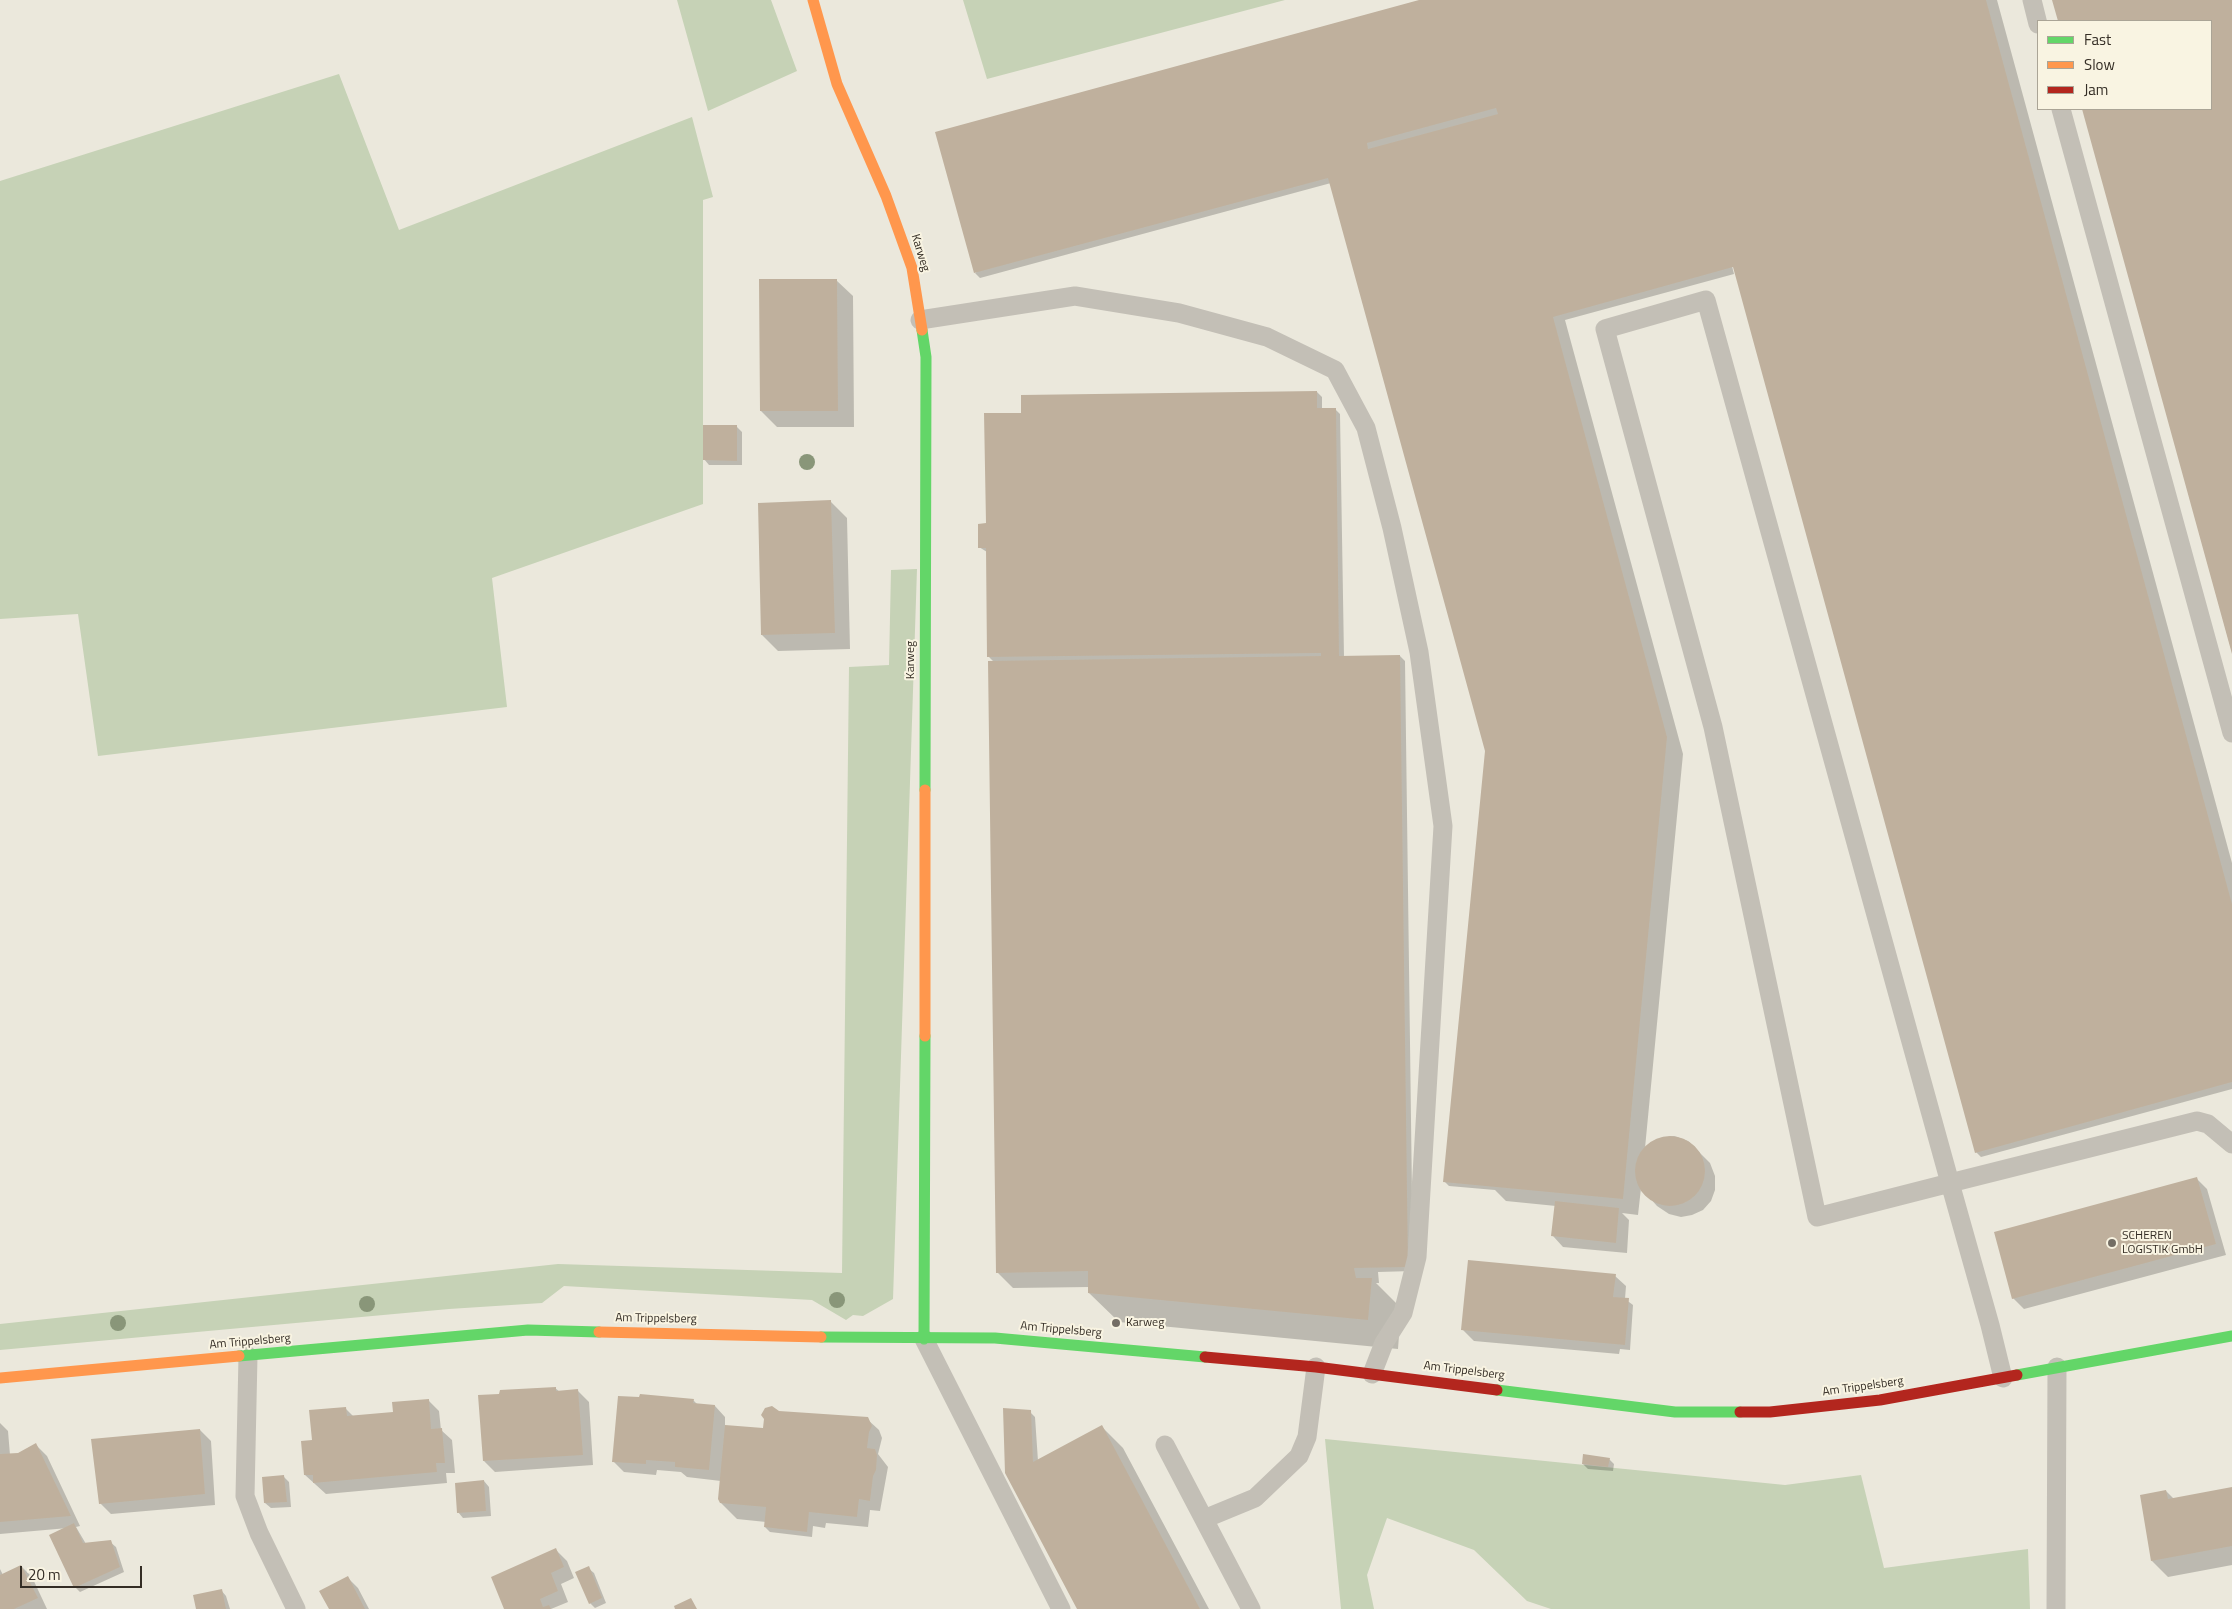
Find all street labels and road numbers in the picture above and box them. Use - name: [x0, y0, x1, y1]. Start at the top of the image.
- street label: Karweg: [908, 233, 932, 273]
- street label: Karweg: [904, 641, 918, 679]
- street label: Am Trippelsberg: [615, 1311, 697, 1327]
- street label: Am Trippelsberg: [1020, 1319, 1102, 1341]
- street label: Am Trippelsberg: [209, 1331, 291, 1353]
- street label: Am Trippelsberg: [1423, 1359, 1505, 1383]
- street label: Am Trippelsberg: [1822, 1374, 1904, 1400]

